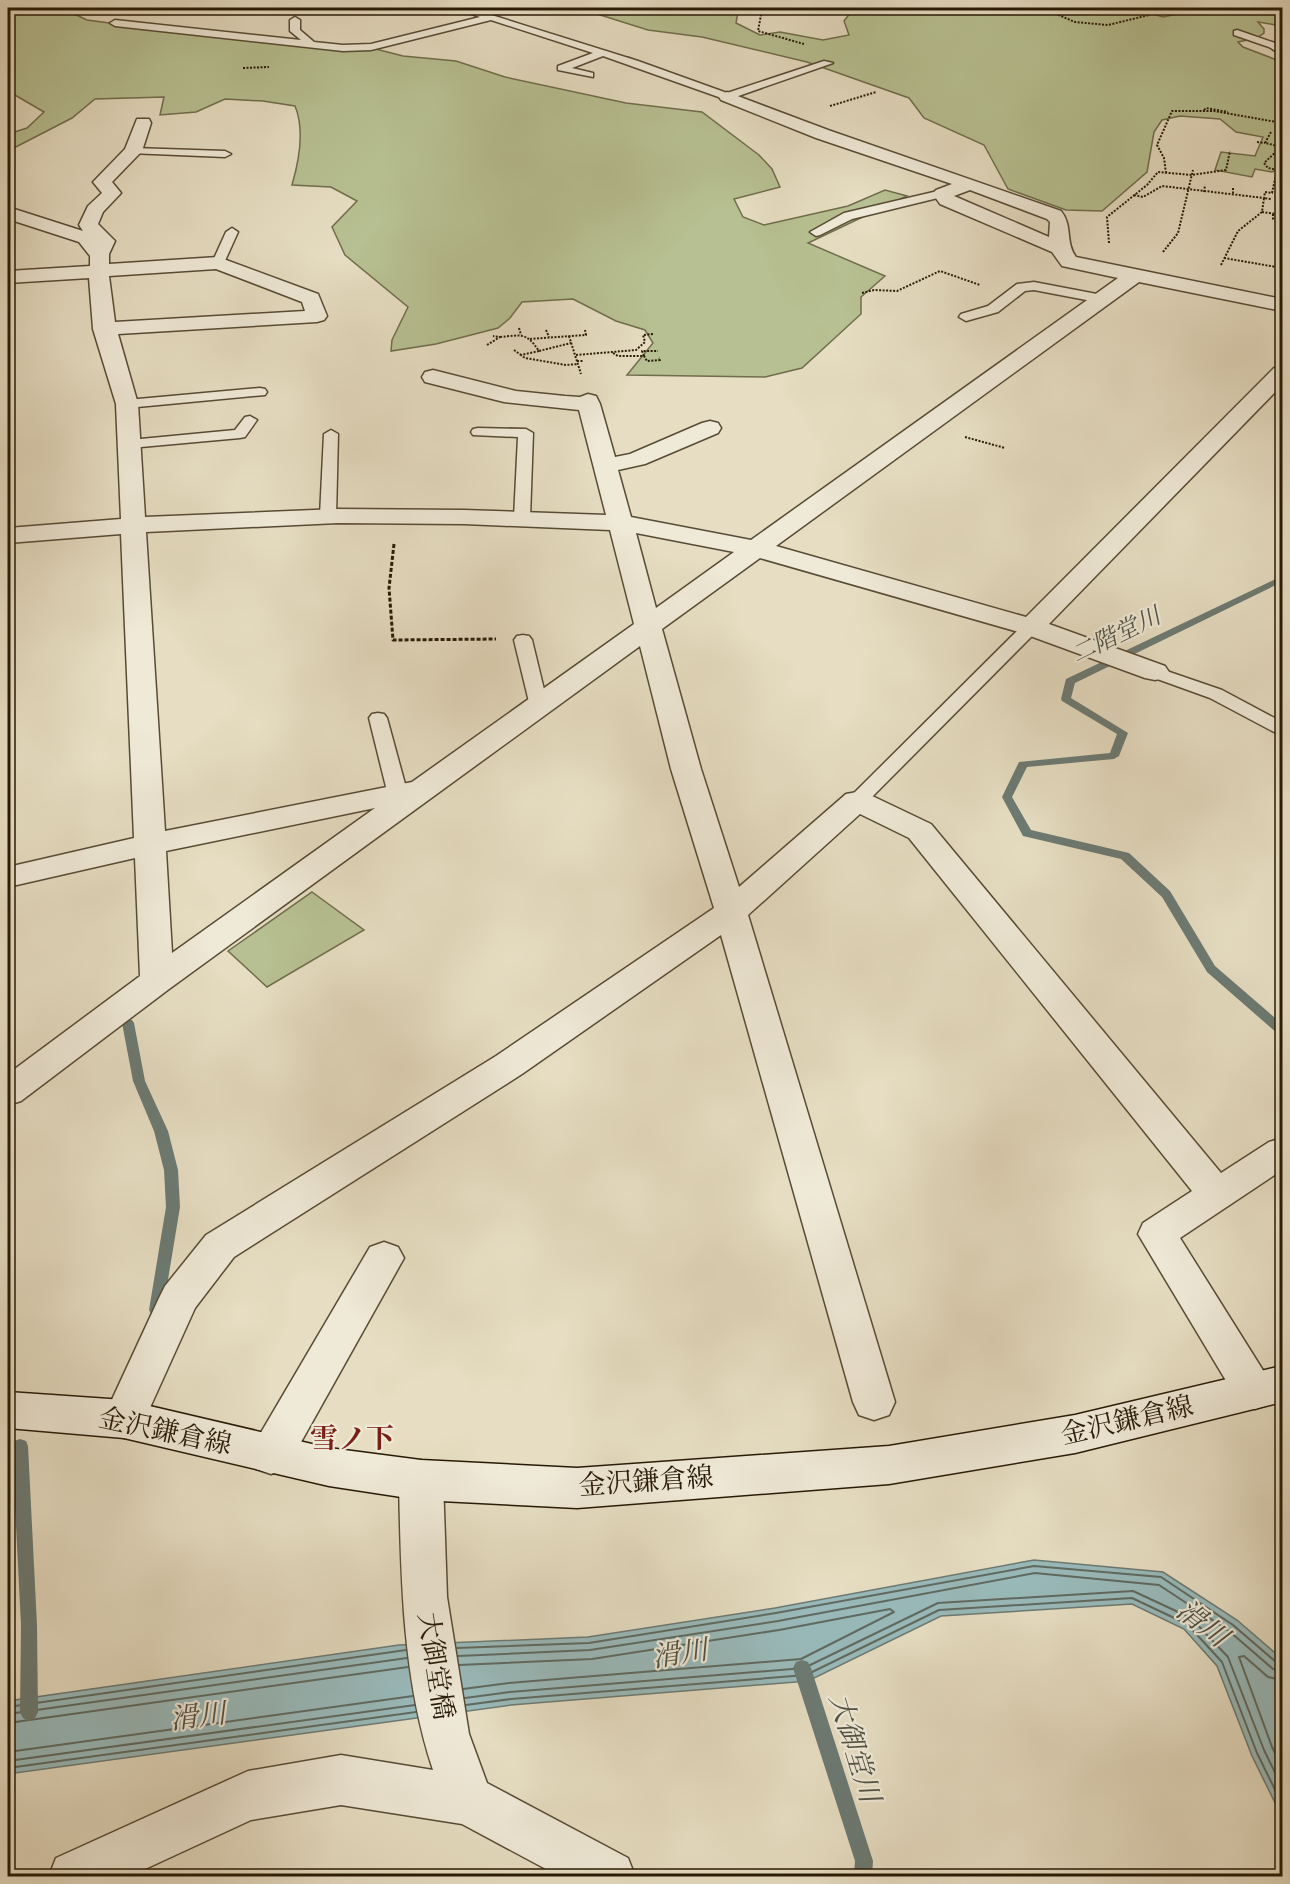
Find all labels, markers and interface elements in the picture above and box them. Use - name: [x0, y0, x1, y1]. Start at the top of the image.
- water label: 二階堂川: [1066, 600, 1168, 671]
- street label: 金沢鎌倉線: [1057, 1389, 1197, 1453]
- street label: 金沢鎌倉線: [95, 1401, 235, 1463]
- district label: 雪ノ下: [310, 1422, 394, 1457]
- street label: 金沢鎌倉線: [577, 1460, 715, 1504]
- water label: 滑川: [1169, 1593, 1237, 1657]
- street label: 大御堂橋: [410, 1610, 460, 1722]
- water label: 滑川: [650, 1632, 713, 1676]
- water label: 大御堂川: [821, 1689, 888, 1810]
- water label: 滑川: [168, 1696, 231, 1738]

